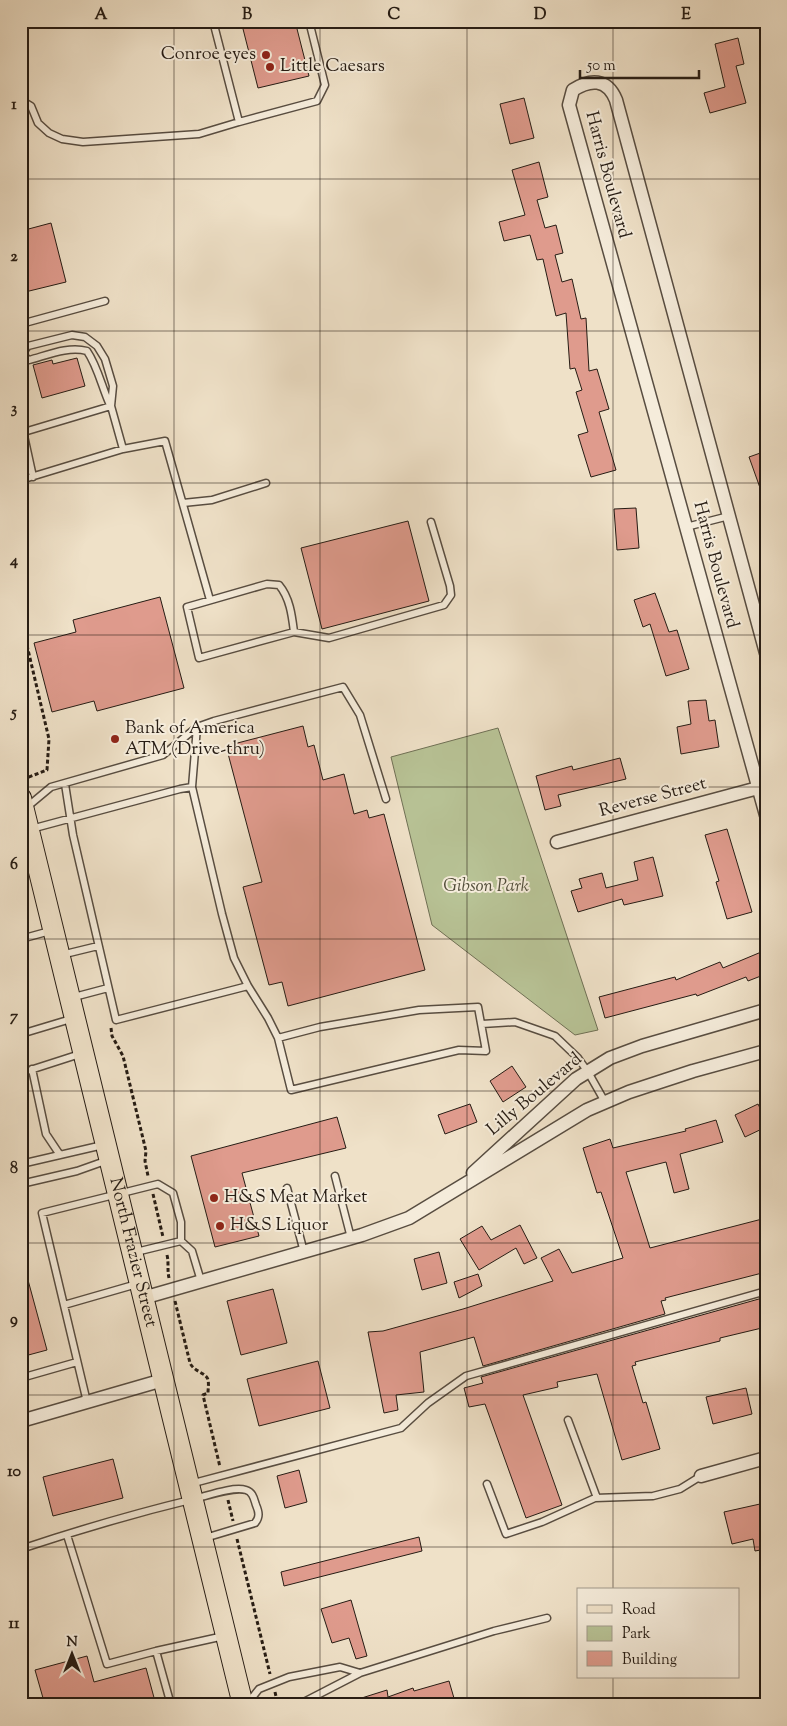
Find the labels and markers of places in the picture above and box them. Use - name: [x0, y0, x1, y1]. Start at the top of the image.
- place label: Conroe eyes: [161, 42, 256, 68]
- marker: Conroe eyes: [260, 49, 272, 61]
- place label: Little Caesars: [280, 54, 385, 80]
- marker: Little Caesars: [264, 61, 276, 73]
- place label: Bank of America ATM (Drive-thru): [125, 716, 265, 763]
- marker: Bank of America ATM (Drive-thru): [109, 733, 121, 745]
- place label: H&S Meat Market: [224, 1185, 368, 1211]
- marker: H&S Meat Market: [208, 1192, 220, 1204]
- place label: H&S Liquor: [230, 1213, 329, 1239]
- marker: H&S Liquor: [214, 1220, 226, 1232]

